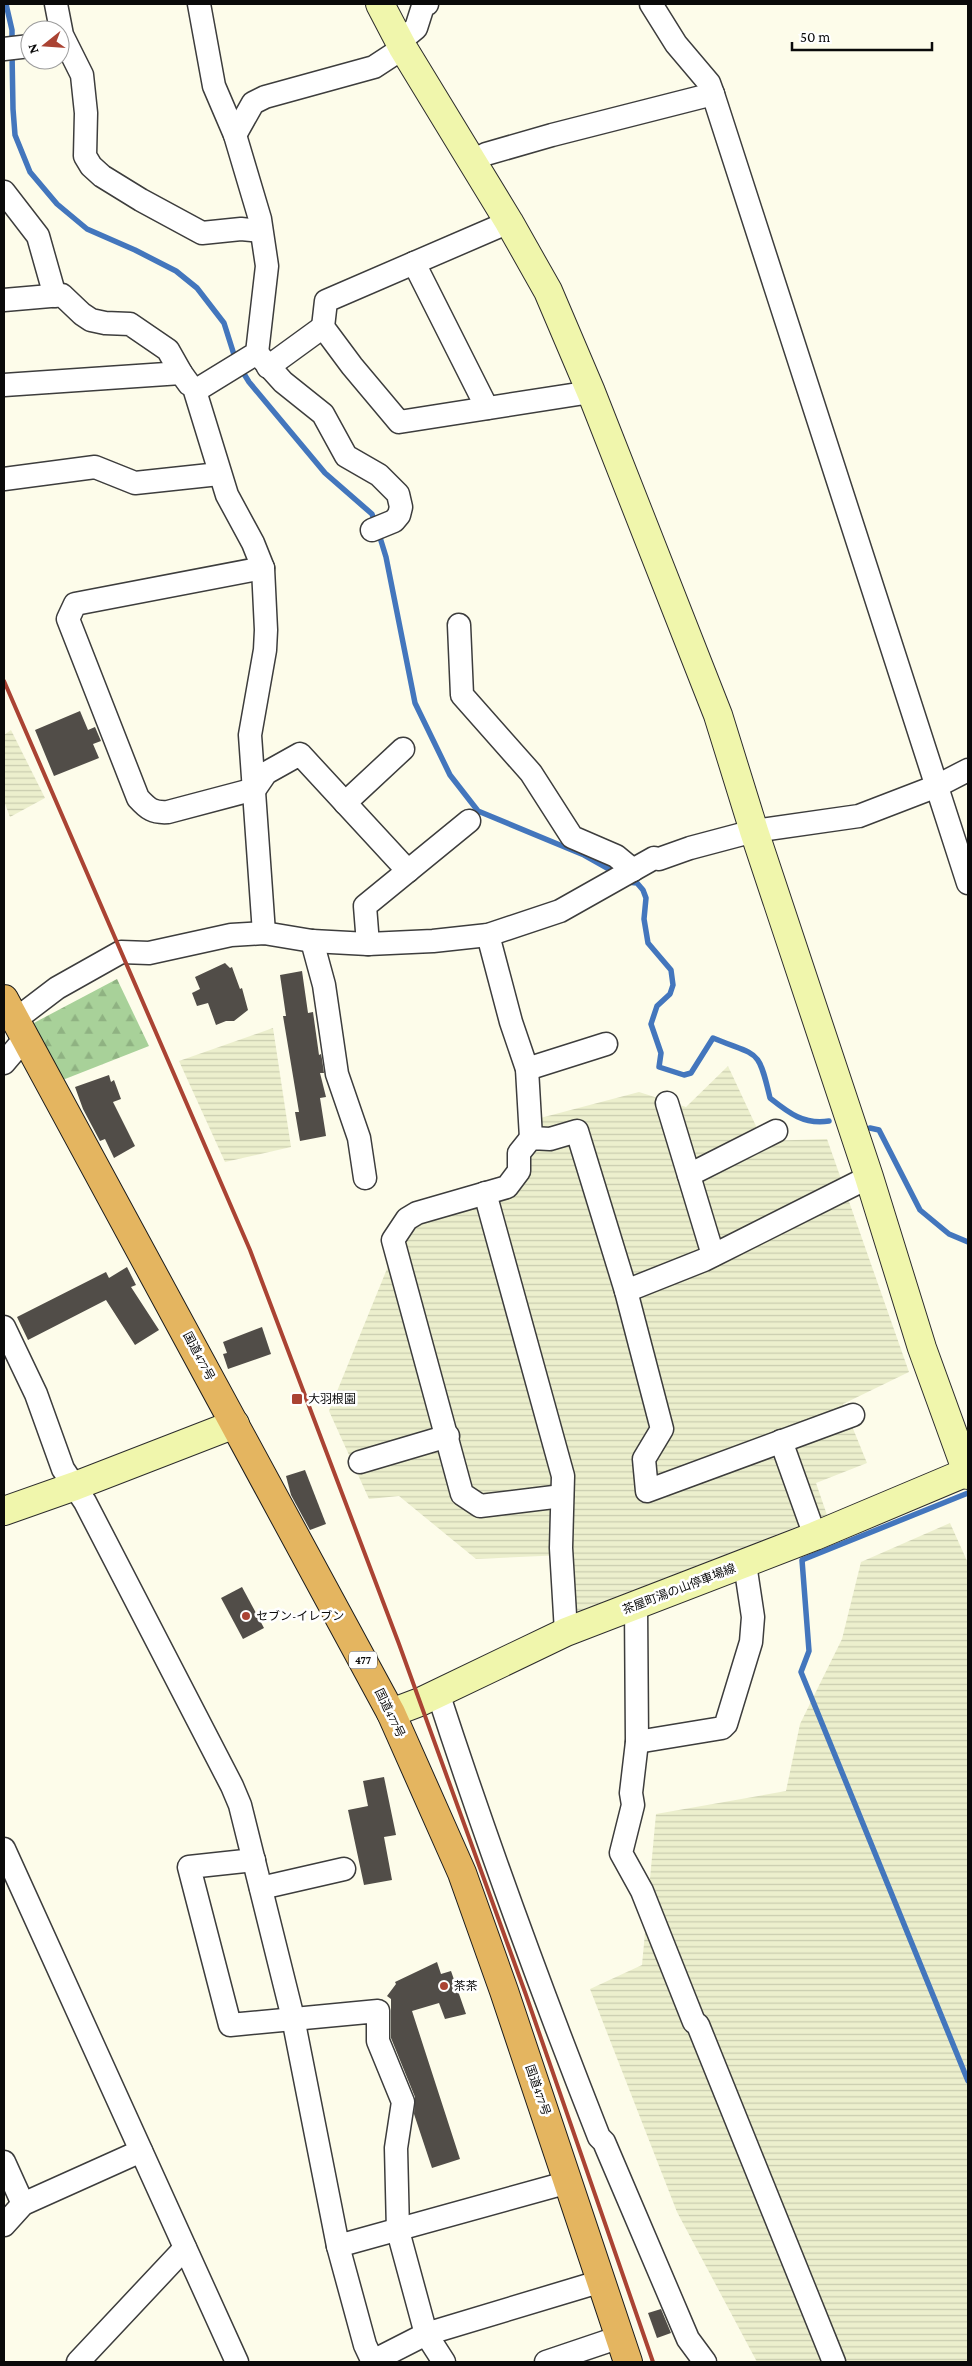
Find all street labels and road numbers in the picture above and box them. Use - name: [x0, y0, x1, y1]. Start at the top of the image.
- street label: 国道477号: [180, 1329, 218, 1383]
- street label: 茶屋町湯の山停車場線: [620, 1561, 738, 1617]
- road number: 477: [349, 1652, 377, 1668]
- street label: 国道477号: [372, 1686, 408, 1740]
- street label: 国道477号: [523, 2063, 553, 2117]

